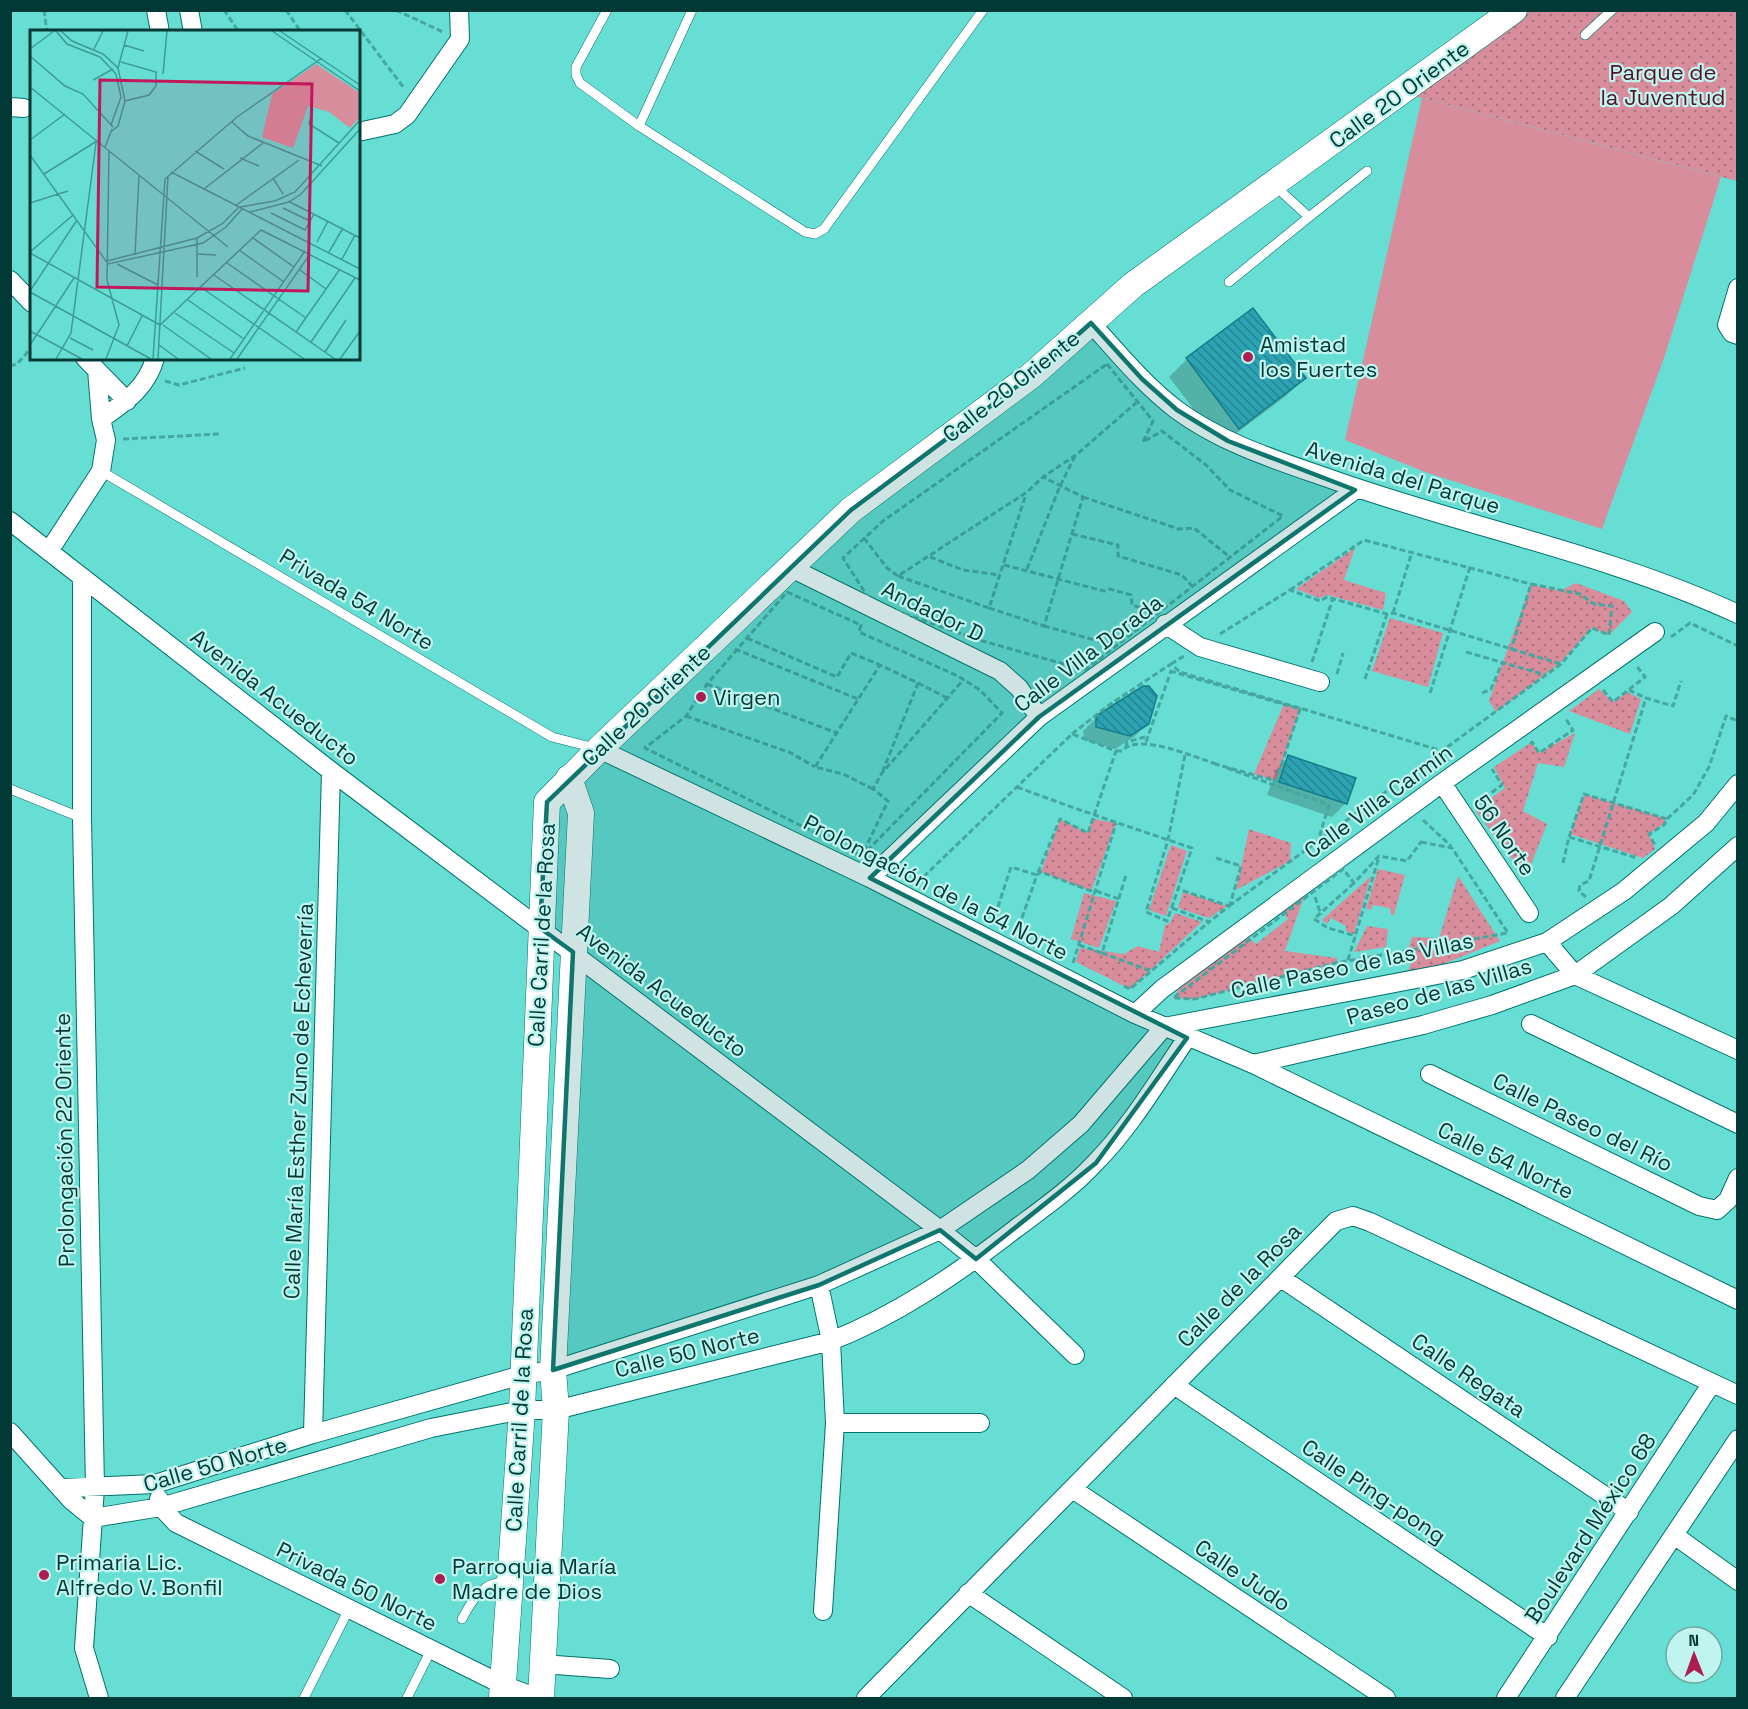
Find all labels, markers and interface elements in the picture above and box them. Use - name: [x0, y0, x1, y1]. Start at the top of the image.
- inset map: [30, 30, 360, 360]
- street label: Calle 20 Oriente: [1323, 34, 1475, 154]
- park label: Parque de la Juventud: [1600, 58, 1726, 111]
- street label: Calle 20 Oriente: [937, 324, 1085, 448]
- place label: Amistad los Fuertes: [1260, 330, 1377, 383]
- marker: Amistad los Fuertes: [1241, 350, 1255, 364]
- street label: Avenida del Parque: [1302, 434, 1504, 520]
- street label: Privada 54 Norte: [275, 542, 439, 656]
- street label: Andador D: [877, 574, 989, 648]
- street label: Calle Villa Dorada: [1008, 588, 1168, 718]
- street label: Avenida Acueducto: [185, 623, 365, 771]
- street label: Calle 20 Oriente: [576, 638, 716, 772]
- place label: Virgen: [713, 683, 781, 711]
- marker: Virgen: [694, 690, 708, 704]
- street label: Calle Villa Carmín: [1298, 738, 1458, 864]
- street label: 56 Norte: [1468, 789, 1542, 881]
- street label: Prolongación de la 54 Norte: [799, 808, 1073, 966]
- street label: Calle Carril de la Rosa: [521, 822, 561, 1048]
- street label: Calle María Esther Zuno de Echeverría: [277, 902, 319, 1300]
- street label: Avenida Acueducto: [571, 917, 753, 1063]
- street label: Calle Paseo de las Villas: [1228, 926, 1476, 1004]
- street label: Paseo de las Villas: [1343, 952, 1535, 1030]
- street label: Prolongación 22 Oriente: [48, 1013, 80, 1267]
- street label: Calle Paseo del Río: [1488, 1066, 1678, 1178]
- street label: Calle 54 Norte: [1433, 1115, 1579, 1205]
- street label: Calle de la Rosa: [1171, 1217, 1307, 1353]
- street label: Calle Carril de la Rosa: [499, 1307, 539, 1533]
- street label: Calle 50 Norte: [612, 1320, 762, 1384]
- street label: Calle Regata: [1406, 1327, 1532, 1424]
- street label: Boulevard México 68: [1518, 1428, 1662, 1628]
- street label: Calle 50 Norte: [140, 1430, 290, 1498]
- street label: Calle Ping-pong: [1297, 1432, 1451, 1550]
- street label: Calle Judo: [1190, 1533, 1296, 1617]
- street label: Privada 50 Norte: [272, 1535, 442, 1637]
- place label: Primaria Lic. Alfredo V. Bonfil: [56, 1548, 223, 1601]
- place label: Parroquia María Madre de Dios: [452, 1552, 617, 1605]
- marker: Primaria Lic. Alfredo V. Bonfil: [37, 1568, 51, 1582]
- marker: Parroquia María Madre de Dios: [433, 1572, 447, 1586]
- north arrow: [1664, 1625, 1724, 1685]
- text: N: [1688, 1630, 1699, 1651]

